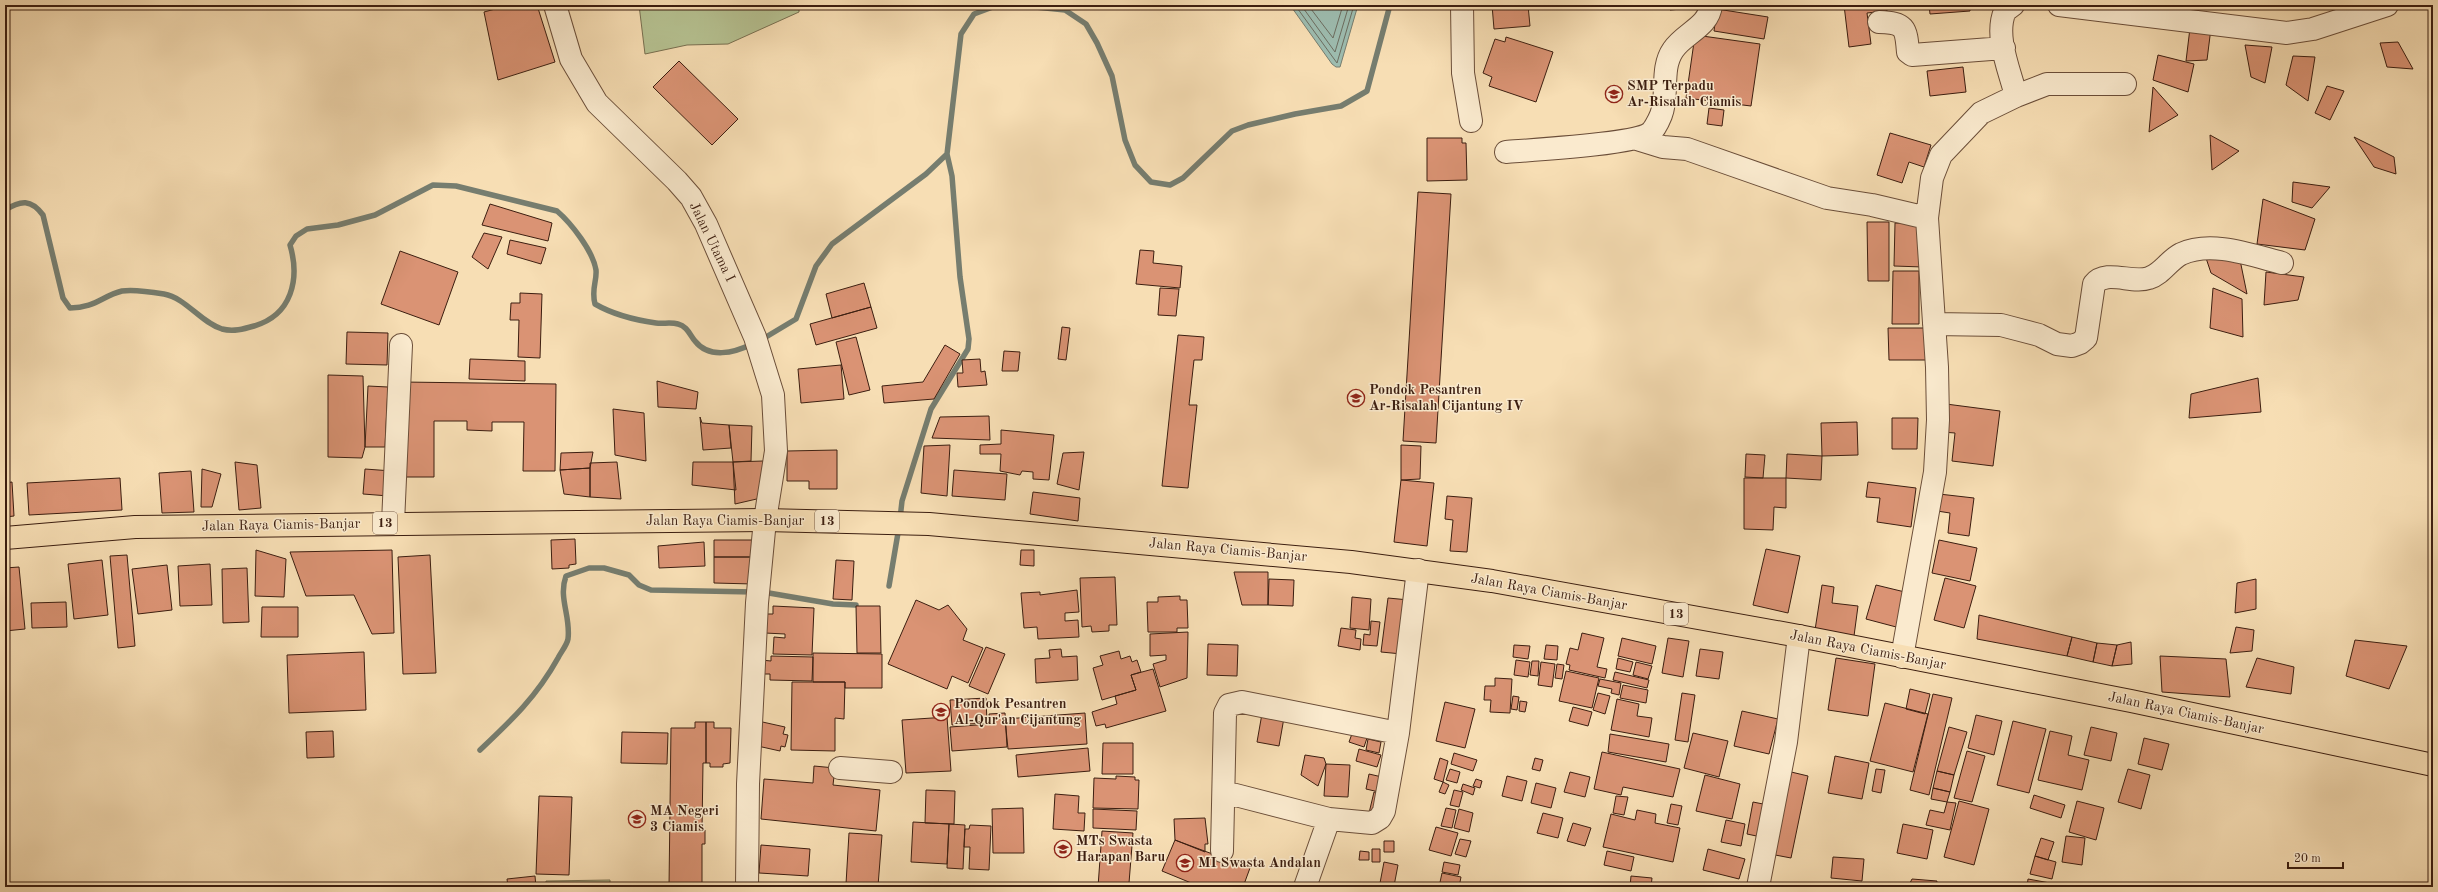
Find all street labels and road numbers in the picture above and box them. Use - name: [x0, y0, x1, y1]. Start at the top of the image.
- street label: Jalan Utama I: [687, 200, 737, 284]
- road number: 13: [815, 510, 839, 532]
- road number: 13: [373, 512, 397, 534]
- street label: Jalan Raya Ciamis-Banjar: [646, 514, 805, 528]
- street label: Jalan Raya Ciamis-Banjar: [202, 517, 361, 533]
- street label: Jalan Raya Ciamis-Banjar: [1148, 536, 1308, 564]
- street label: Jalan Raya Ciamis-Banjar: [1470, 571, 1629, 613]
- road number: 13: [1664, 603, 1688, 625]
- street label: Jalan Raya Ciamis-Banjar: [1789, 628, 1947, 672]
- street label: Jalan Raya Ciamis-Banjar: [2107, 690, 2265, 736]

